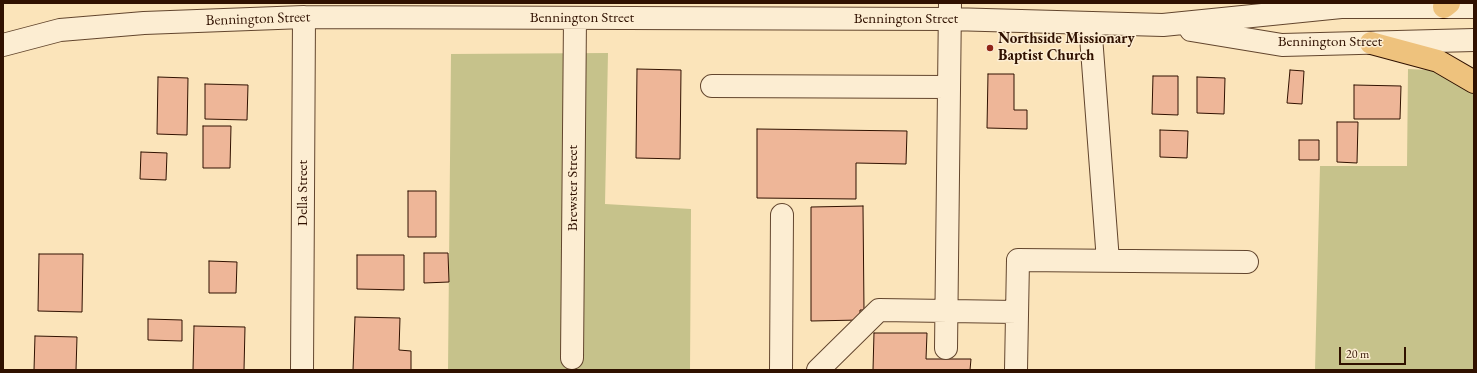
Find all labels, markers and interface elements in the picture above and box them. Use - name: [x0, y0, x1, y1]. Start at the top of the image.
- street label: Bennington Street: [205, 8, 311, 30]
- street label: Bennington Street: [530, 9, 634, 27]
- street label: Bennington Street: [854, 10, 958, 28]
- place label: Northside Missionary Baptist Church: [998, 30, 1135, 65]
- street label: Bennington Street: [1278, 33, 1382, 51]
- marker: Northside Missionary Baptist Church: [985, 43, 995, 53]
- street label: Brewster Street: [564, 145, 582, 231]
- street label: Della Street: [294, 160, 312, 226]
- scale bar: [1341, 339, 1408, 365]
- text: 20 m: [1346, 346, 1369, 362]

